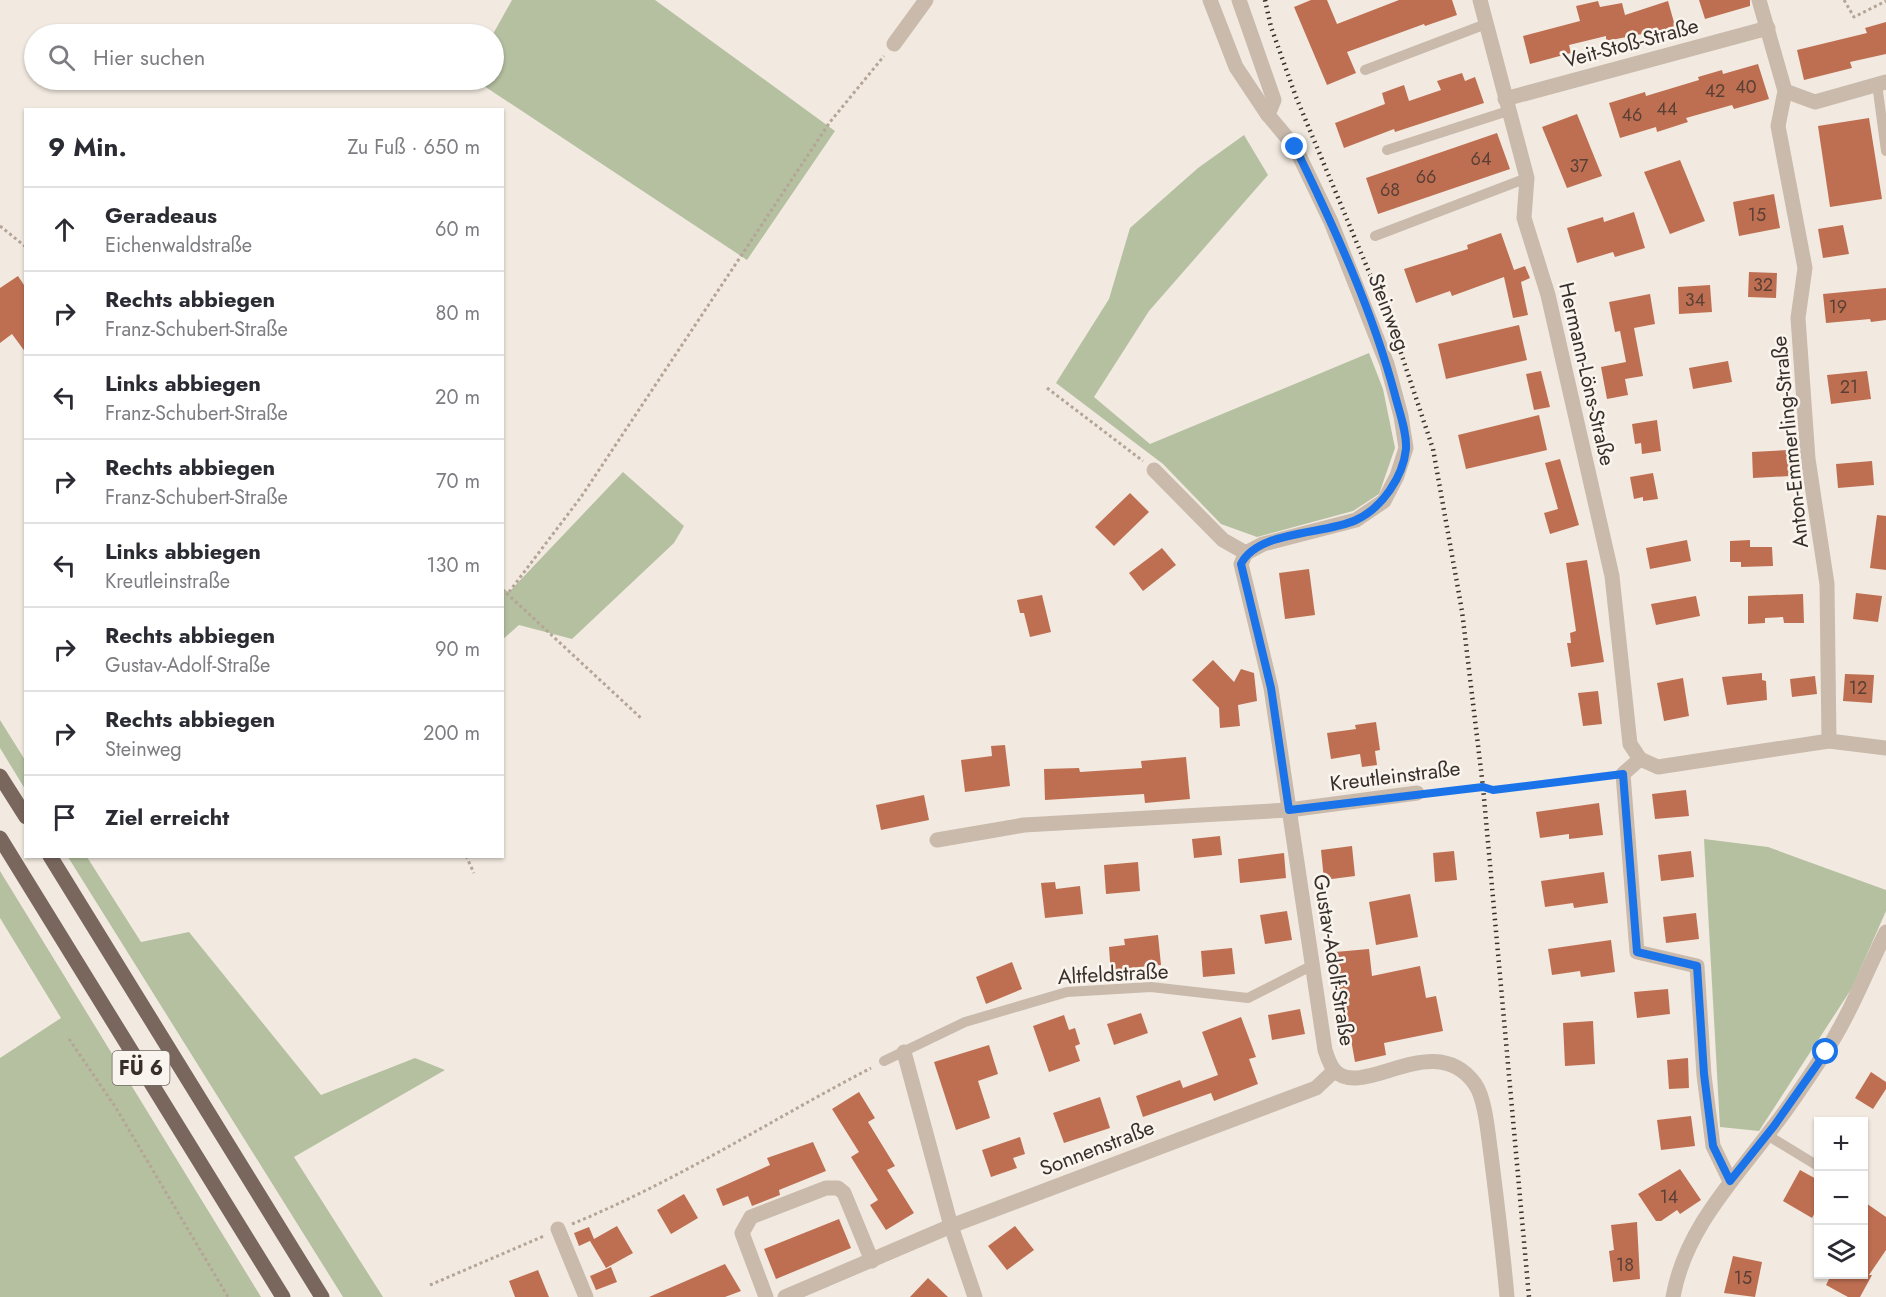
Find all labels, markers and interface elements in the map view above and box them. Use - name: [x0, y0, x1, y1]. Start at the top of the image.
- street label: Veit-Stoß-Straße: [1560, 11, 1702, 75]
- search box: [24, 24, 504, 90]
- icon: search: [45, 41, 78, 74]
- text: Hier suchen: [93, 41, 205, 73]
- house number: 40: [1735, 74, 1757, 100]
- house number: 42: [1705, 78, 1725, 104]
- house number: 44: [1657, 96, 1678, 122]
- house number: 46: [1622, 102, 1642, 128]
- text: 9 Min.: [48, 128, 127, 166]
- text: Zu Fuß · 650 m: [347, 133, 480, 162]
- route end: [1281, 133, 1307, 159]
- house number: 64: [1471, 146, 1491, 172]
- house number: 37: [1569, 153, 1589, 179]
- house number: 66: [1416, 164, 1436, 190]
- house number: 68: [1380, 177, 1400, 203]
- text: Geradeaus: [105, 199, 217, 231]
- house number: 15: [1748, 202, 1766, 228]
- icon: ahead: [48, 213, 81, 246]
- text: 60 m: [435, 215, 480, 244]
- text: Eichenwaldstraße: [105, 231, 252, 260]
- street label: Steinweg: [1361, 269, 1417, 355]
- house number: 32: [1753, 272, 1773, 298]
- street label: Hermann-Löns-Straße: [1551, 279, 1623, 469]
- text: Rechts abbiegen: [105, 283, 275, 315]
- house number: 34: [1685, 287, 1705, 313]
- house number: 19: [1829, 294, 1847, 320]
- icon: right: [48, 297, 81, 330]
- text: 80 m: [435, 299, 480, 328]
- text: Franz-Schubert-Straße: [105, 315, 288, 344]
- street label: Anton-Emmerling-Straße: [1764, 334, 1816, 550]
- text: Links abbiegen: [105, 367, 261, 399]
- house number: 21: [1840, 374, 1858, 400]
- icon: left: [48, 381, 81, 414]
- text: 20 m: [435, 383, 480, 412]
- text: Franz-Schubert-Straße: [105, 399, 288, 428]
- text: Rechts abbiegen: [105, 451, 275, 483]
- icon: right: [48, 465, 81, 498]
- text: 70 m: [436, 467, 480, 496]
- text: Franz-Schubert-Straße: [105, 483, 288, 512]
- text: Links abbiegen: [105, 535, 261, 567]
- icon: left: [48, 549, 81, 582]
- text: 130 m: [426, 551, 480, 580]
- text: Kreutleinstraße: [105, 567, 230, 596]
- text: Rechts abbiegen: [105, 619, 275, 651]
- icon: right: [48, 633, 81, 666]
- text: 90 m: [435, 635, 480, 664]
- text: Gustav-Adolf-Straße: [105, 651, 270, 680]
- house number: 12: [1849, 675, 1867, 701]
- text: Rechts abbiegen: [105, 703, 275, 735]
- icon: right: [48, 717, 81, 750]
- text: 200 m: [423, 719, 480, 748]
- text: Steinweg: [105, 735, 182, 764]
- street label: Kreutleinstraße: [1328, 753, 1462, 799]
- icon: arrive: [48, 801, 81, 834]
- text: Ziel erreicht: [105, 801, 229, 833]
- street label: Gustav-Adolf-Straße: [1306, 872, 1362, 1048]
- street label: Altfeldstraße: [1057, 956, 1169, 992]
- route start: [1812, 1038, 1838, 1064]
- road number: FÜ 6: [112, 1051, 170, 1085]
- street label: Sonnenstraße: [1035, 1112, 1159, 1184]
- map controls: [1814, 1117, 1868, 1279]
- button: +: [1814, 1117, 1868, 1171]
- button: −: [1814, 1171, 1868, 1225]
- house number: 14: [1660, 1184, 1678, 1210]
- button: layers: [1814, 1225, 1868, 1279]
- house number: 18: [1616, 1252, 1634, 1278]
- house number: 15: [1734, 1265, 1752, 1291]

